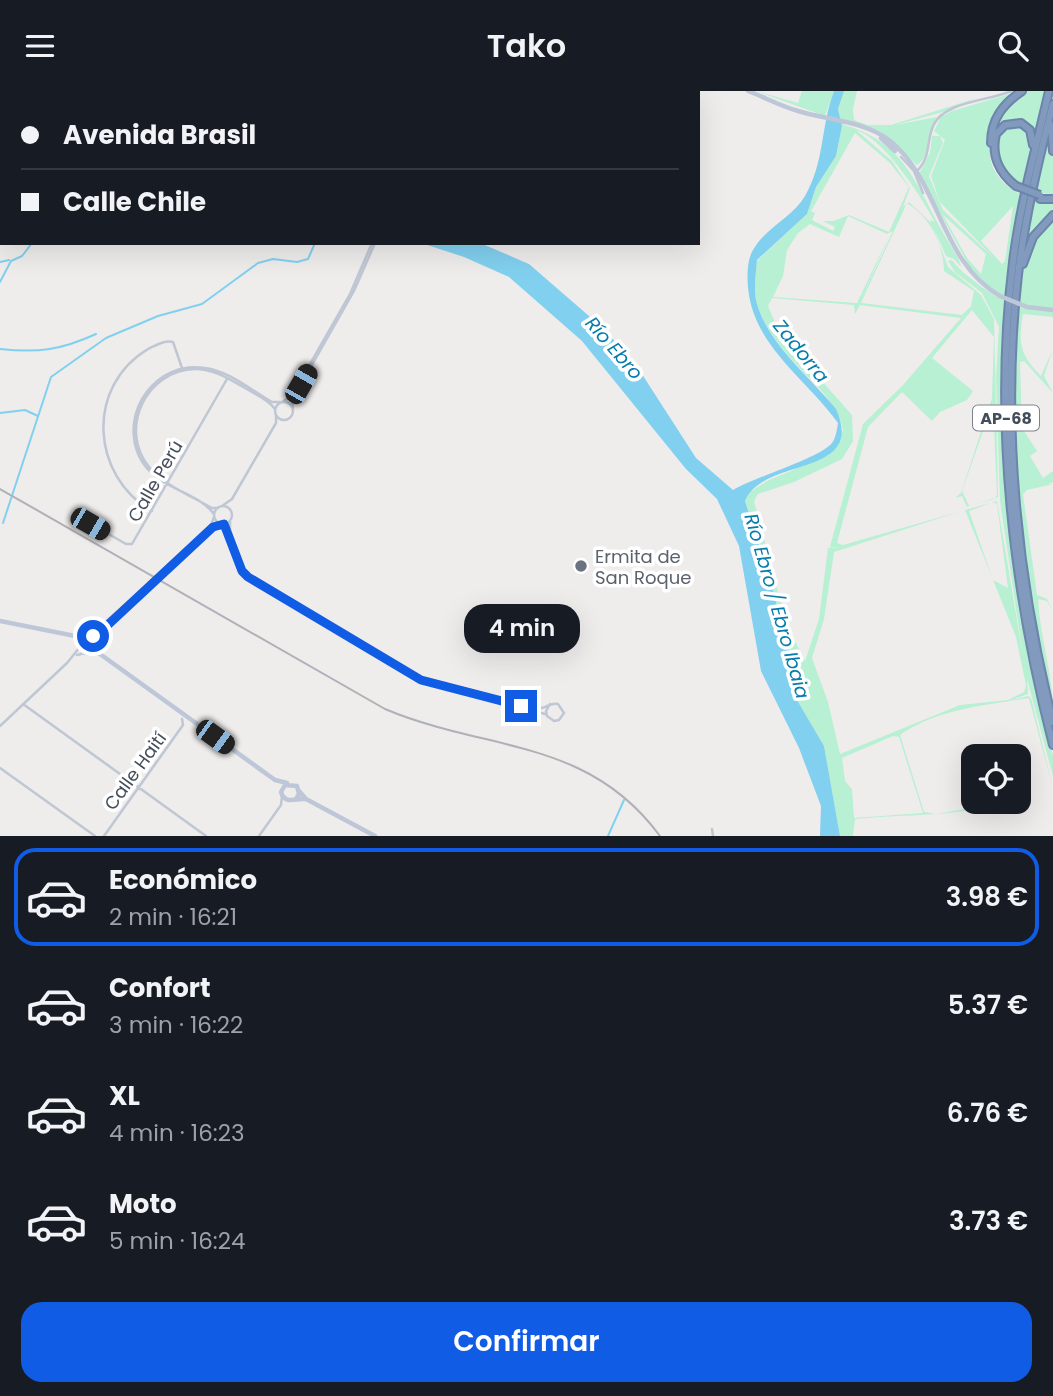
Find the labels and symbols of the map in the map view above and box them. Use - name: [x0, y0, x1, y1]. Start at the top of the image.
- water label: Río Ebro: [579, 311, 649, 385]
- water label: Zadorra: [766, 313, 835, 389]
- car: [282, 361, 321, 407]
- road number: AP-68: [973, 405, 1039, 431]
- street label: Calle Perú: [121, 435, 189, 527]
- car: [67, 504, 114, 544]
- water label: Río Ebro / Ebro Ibaia: [738, 510, 816, 702]
- place label: Ermita de San Roque: [595, 544, 691, 590]
- marker: Ermita de San Roque: [573, 558, 589, 574]
- callout: 4 min: [463, 605, 579, 653]
- route start: [77, 620, 109, 652]
- route end: [505, 690, 537, 722]
- car: [192, 716, 239, 758]
- street label: Calle Haití: [98, 727, 172, 815]

